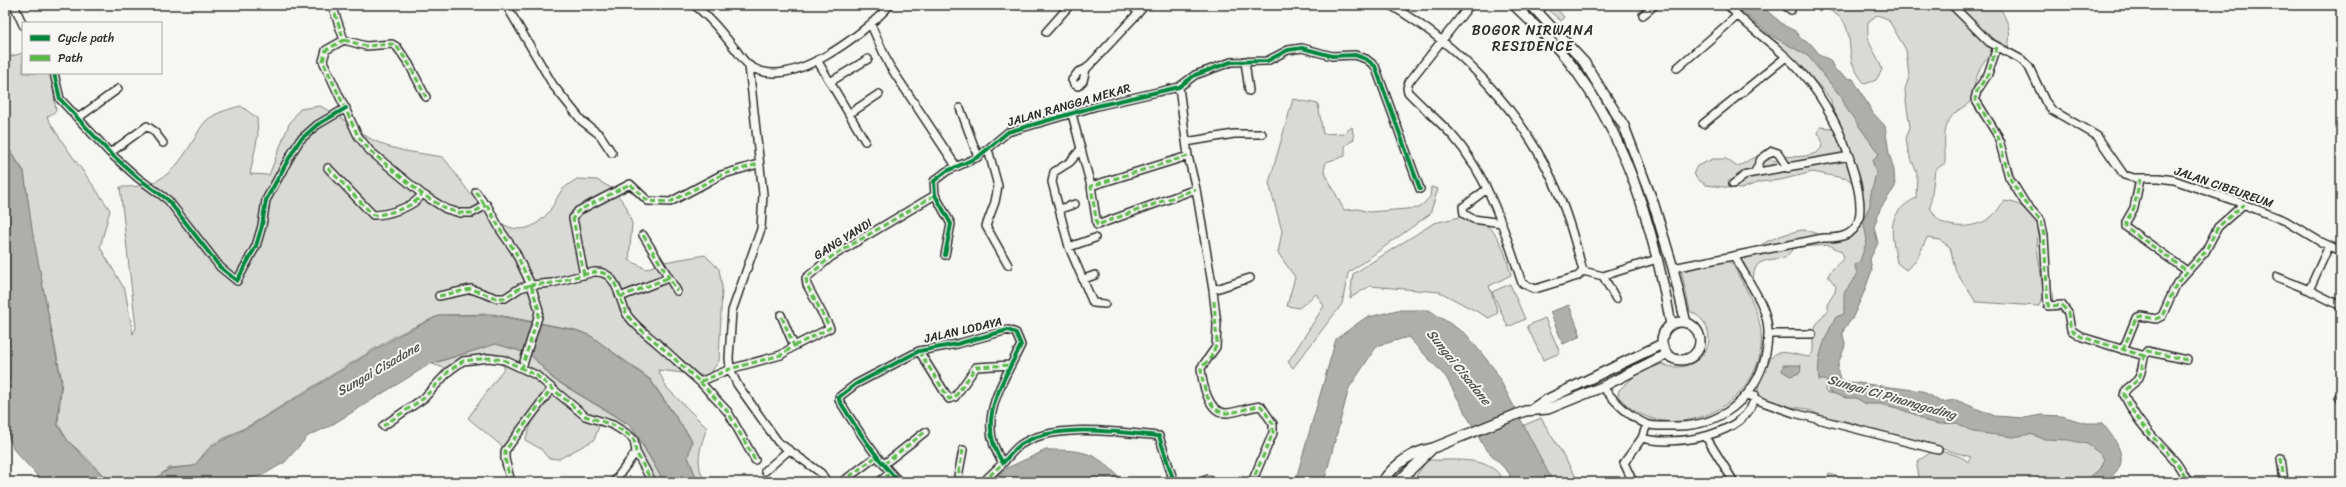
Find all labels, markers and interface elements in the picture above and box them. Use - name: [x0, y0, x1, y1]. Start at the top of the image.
- district label: BOGOR NIRWANA RESIDENCE: [1472, 18, 1594, 59]
- legend: [22, 22, 162, 74]
- text: Cycle path: [58, 27, 114, 49]
- text: Path: [58, 47, 83, 69]
- street label: JALAN RANGGA MEKAR: [1004, 77, 1134, 133]
- street label: JALAN CIBEUREUM: [2171, 159, 2277, 214]
- street label: GANG YANDI: [809, 212, 877, 266]
- street label: JALAN LODAYA: [921, 310, 1004, 350]
- water label: Sungai Cisadane: [1421, 324, 1498, 411]
- water label: Sungai Cisadane: [332, 335, 425, 402]
- water label: Sungai Ci Pinanggading: [1825, 368, 1960, 427]

